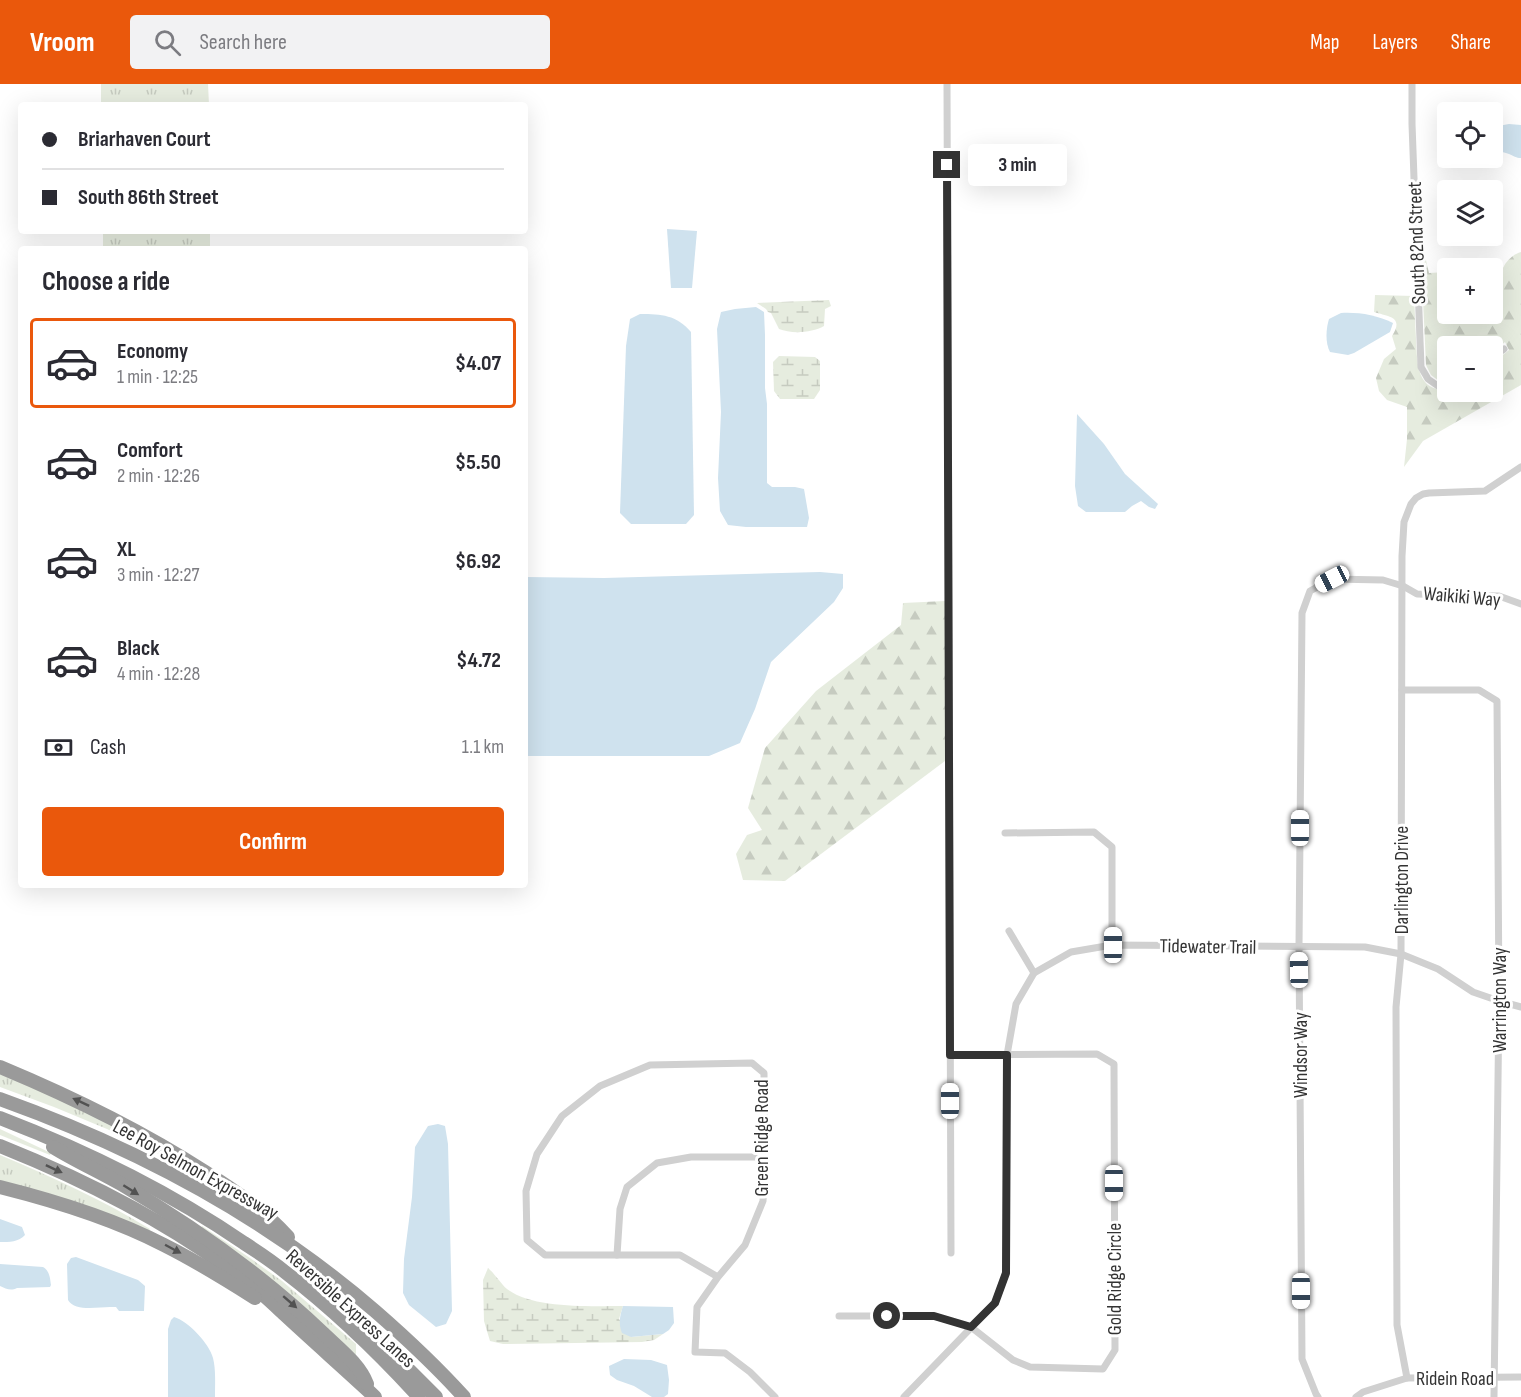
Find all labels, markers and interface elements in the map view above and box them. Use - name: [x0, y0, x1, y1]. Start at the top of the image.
- search box: [130, 15, 550, 69]
- text: Vroom: [30, 26, 94, 59]
- icon: search: [151, 26, 184, 59]
- text: Search here: [199, 29, 287, 56]
- text: Map: [1310, 30, 1339, 55]
- text: Layers: [1372, 30, 1418, 55]
- text: Share: [1451, 30, 1491, 55]
- map controls: [1437, 102, 1503, 402]
- button: locate: [1437, 102, 1503, 168]
- text: Briarhaven Court: [78, 126, 211, 153]
- callout: 3 min: [968, 144, 1067, 186]
- route end: [933, 151, 960, 178]
- text: 3 min: [998, 153, 1037, 177]
- button: layers: [1437, 180, 1503, 246]
- street label: South 82nd Street: [1403, 181, 1431, 305]
- text: South 86th Street: [78, 184, 219, 211]
- button: +: [1437, 258, 1503, 324]
- text: Choose a ride: [42, 266, 170, 298]
- icon: car: [45, 336, 99, 390]
- button: −: [1437, 336, 1503, 402]
- text: Economy: [117, 338, 188, 365]
- text: $4.07: [455, 350, 501, 377]
- text: 1 min · 12:25: [117, 365, 198, 389]
- icon: car: [45, 435, 99, 489]
- text: Comfort: [117, 437, 183, 464]
- text: $5.50: [455, 449, 501, 476]
- text: 2 min · 12:26: [117, 464, 200, 488]
- icon: car: [45, 534, 99, 588]
- text: XL: [117, 536, 136, 563]
- text: $6.92: [455, 548, 501, 575]
- text: 3 min · 12:27: [117, 563, 200, 587]
- car: [1312, 563, 1352, 595]
- street label: Waikiki Way: [1422, 582, 1502, 612]
- icon: car: [45, 633, 99, 687]
- text: Black: [117, 635, 159, 662]
- text: $4.72: [456, 647, 501, 674]
- text: 4 min · 12:28: [117, 662, 200, 686]
- icon: cash: [42, 731, 75, 764]
- text: Cash: [90, 734, 126, 761]
- text: 1.1 km: [462, 735, 504, 759]
- button: Confirm: [42, 807, 504, 876]
- car: [1291, 810, 1309, 846]
- street label: Darlington Drive: [1390, 826, 1414, 934]
- car: [1104, 927, 1122, 963]
- street label: Tidewater Trail: [1159, 934, 1257, 960]
- street label: Warrington Way: [1488, 947, 1512, 1053]
- car: [1290, 952, 1308, 988]
- street label: Windsor Way: [1289, 1012, 1313, 1098]
- street label: Green Ridge Road: [750, 1080, 774, 1197]
- car: [941, 1083, 959, 1119]
- one-way arrow: [73, 1098, 90, 1107]
- street label: Lee Roy Selmon Expressway: [109, 1114, 283, 1225]
- one-way arrow: [45, 1164, 62, 1173]
- car: [1105, 1165, 1123, 1201]
- one-way arrow: [123, 1184, 139, 1195]
- street label: Gold Ridge Circle: [1103, 1223, 1127, 1335]
- one-way arrow: [165, 1244, 182, 1254]
- street label: Reversible Express Lanes: [281, 1244, 420, 1373]
- car: [1292, 1273, 1310, 1309]
- one-way arrow: [282, 1295, 297, 1308]
- route start: [873, 1302, 900, 1329]
- street label: Ridein Road: [1416, 1367, 1494, 1391]

